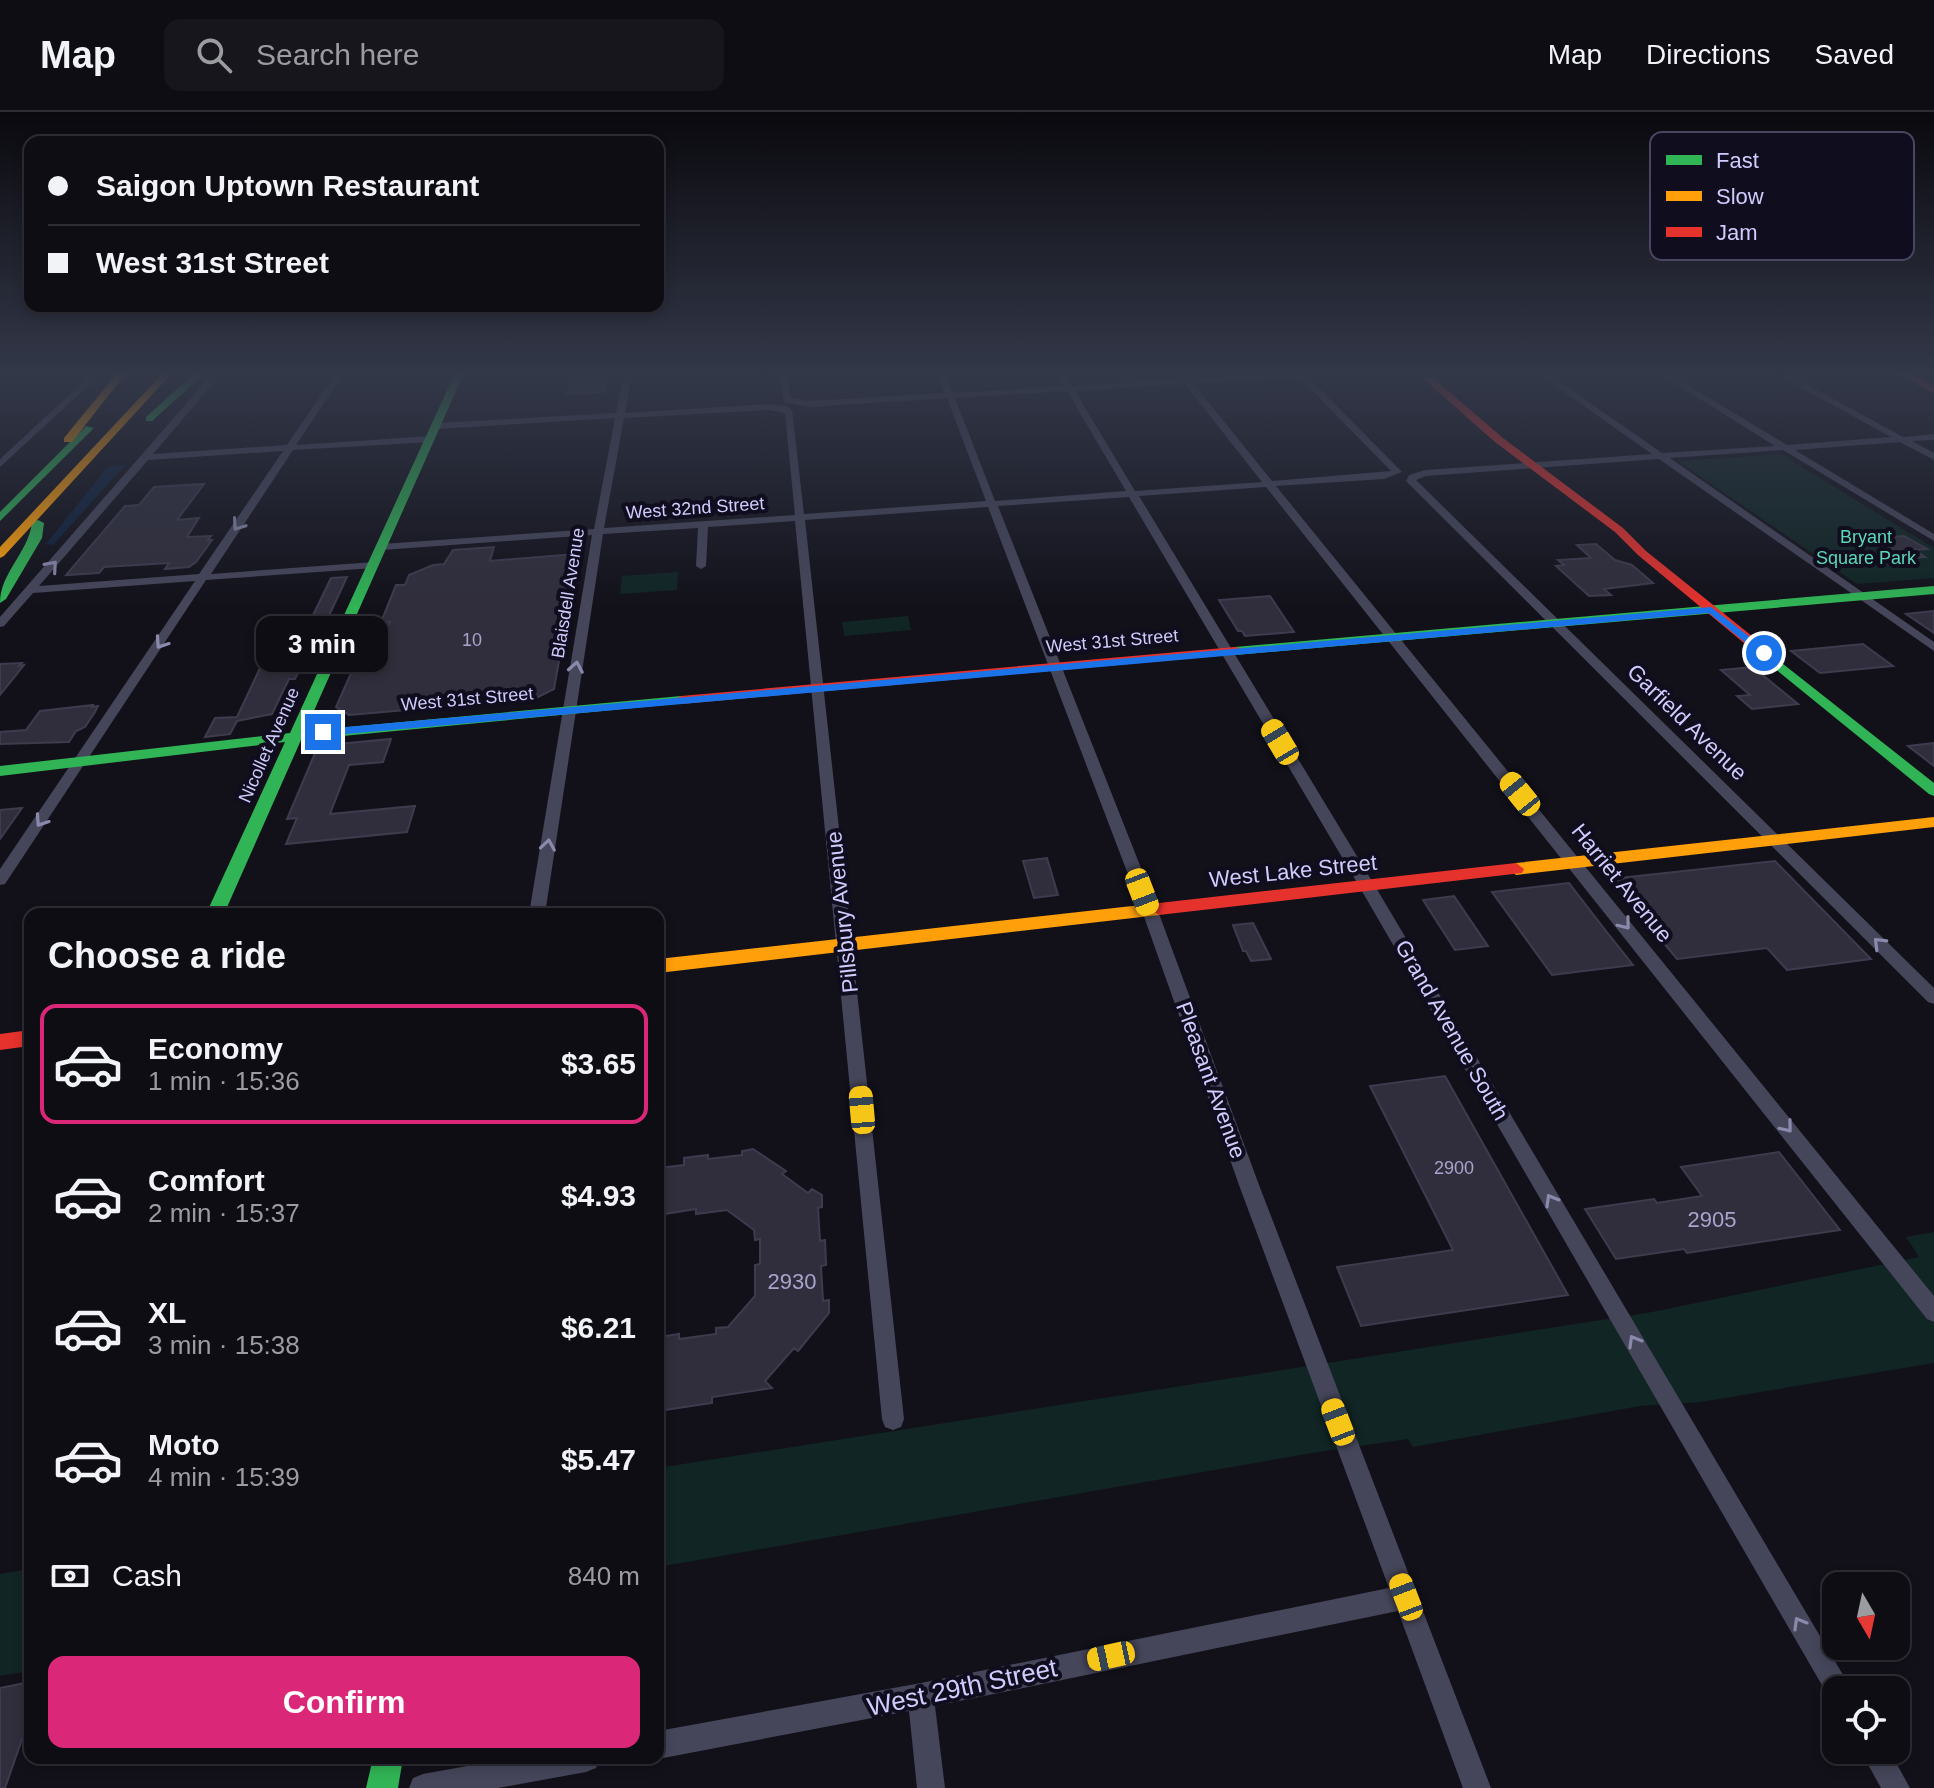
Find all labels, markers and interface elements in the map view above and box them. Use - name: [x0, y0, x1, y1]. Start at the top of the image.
- search box: [164, 19, 724, 91]
- icon: search: [192, 33, 236, 77]
- text: Map: [40, 34, 116, 76]
- text: Search here: [256, 38, 419, 71]
- text: Map: [1548, 39, 1602, 70]
- text: Directions: [1646, 39, 1771, 70]
- text: Saved: [1815, 39, 1894, 70]
- legend: [1650, 132, 1914, 260]
- text: Fast: [1716, 148, 1759, 173]
- text: Saigon Uptown Restaurant: [96, 169, 479, 202]
- text: Slow: [1716, 184, 1764, 209]
- text: Jam: [1716, 220, 1758, 245]
- text: West 31st Street: [96, 246, 329, 279]
- street label: West 32nd Street: [625, 493, 765, 523]
- one-way arrow: [233, 516, 248, 530]
- street label: Blaisdell Avenue: [548, 526, 588, 660]
- park label: Bryant Square Park: [1816, 527, 1917, 568]
- one-way arrow: [42, 561, 57, 575]
- callout: 3 min: [257, 616, 389, 672]
- street label: West 31st Street: [1045, 625, 1179, 657]
- text: 3 min: [288, 629, 356, 659]
- house number: 10: [462, 630, 482, 650]
- one-way arrow: [156, 634, 171, 648]
- route start: [1746, 635, 1782, 671]
- street label: Garfield Avenue: [1622, 659, 1752, 785]
- one-way arrow: [567, 660, 584, 674]
- street label: West 31st Street: [400, 683, 534, 715]
- street label: Nicollet Avenue: [235, 684, 303, 806]
- route end: [305, 714, 341, 750]
- car: [1257, 715, 1303, 769]
- car: [1496, 768, 1544, 820]
- one-way arrow: [36, 812, 51, 827]
- street label: Harriet Avenue: [1567, 819, 1677, 947]
- street label: Pillsbury Avenue: [821, 830, 863, 994]
- one-way arrow: [539, 838, 556, 852]
- street label: West Lake Street: [1208, 850, 1378, 892]
- car: [1122, 865, 1162, 919]
- one-way arrow: [1615, 915, 1629, 930]
- text: Choose a ride: [48, 935, 286, 976]
- street label: Grand Avenue South: [1390, 935, 1514, 1125]
- one-way arrow: [1874, 938, 1888, 952]
- street label: Pleasant Avenue: [1171, 998, 1251, 1162]
- icon: car: [52, 1028, 124, 1100]
- text: Economy: [148, 1032, 283, 1065]
- text: $3.65: [561, 1047, 636, 1080]
- text: 1 min · 15:36: [148, 1066, 300, 1096]
- car: [848, 1085, 876, 1135]
- one-way arrow: [1777, 1118, 1792, 1132]
- house number: 2900: [1434, 1158, 1474, 1178]
- icon: car: [52, 1160, 124, 1232]
- text: Comfort: [148, 1164, 265, 1197]
- text: $4.93: [561, 1179, 636, 1212]
- one-way arrow: [1545, 1194, 1561, 1209]
- text: 2 min · 15:37: [148, 1198, 300, 1228]
- house number: 2905: [1688, 1207, 1736, 1232]
- house number: 2930: [768, 1269, 816, 1294]
- icon: car: [52, 1292, 124, 1364]
- text: XL: [148, 1296, 186, 1329]
- text: $6.21: [561, 1311, 636, 1344]
- text: 3 min · 15:38: [148, 1330, 300, 1360]
- one-way arrow: [1628, 1335, 1644, 1350]
- car: [1318, 1395, 1358, 1449]
- icon: car: [52, 1424, 124, 1496]
- text: Moto: [148, 1428, 220, 1461]
- text: $5.47: [561, 1443, 636, 1476]
- text: 4 min · 15:39: [148, 1462, 300, 1492]
- icon: cash: [48, 1554, 92, 1598]
- text: Cash: [112, 1559, 182, 1592]
- text: 840 m: [568, 1561, 640, 1591]
- car: [1386, 1570, 1426, 1624]
- north arrow: [1822, 1572, 1910, 1660]
- map controls: [1822, 1572, 1910, 1764]
- one-way arrow: [1793, 1617, 1809, 1632]
- car: [1085, 1639, 1137, 1673]
- street label: West 29th Street: [864, 1652, 1060, 1722]
- button: Confirm: [48, 1656, 640, 1748]
- button: locate: [1822, 1676, 1910, 1764]

